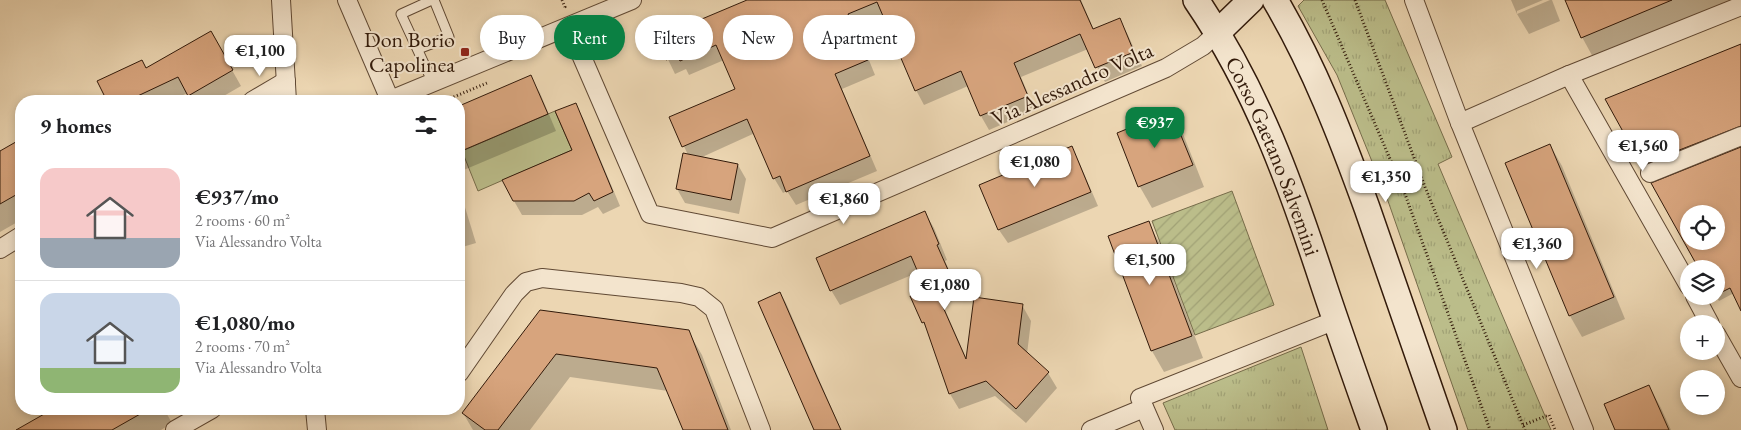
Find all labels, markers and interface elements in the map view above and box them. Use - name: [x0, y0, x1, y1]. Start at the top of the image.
- chip: Buy: [480, 15, 544, 60]
- chip: Rent: [554, 15, 625, 60]
- chip: Filters: [635, 15, 713, 60]
- chip: New: [723, 15, 793, 60]
- chip: Apartment: [803, 15, 915, 60]
- place label: Don Borio Capolinea: [364, 25, 455, 79]
- pin: €1,100: [219, 34, 301, 77]
- street label: Via Alessandro Volta: [986, 35, 1158, 133]
- text: €1,100: [235, 40, 285, 61]
- marker: Don Borio Capolinea: [459, 46, 471, 58]
- street label: Corso Gaetano Salvemini: [1219, 51, 1327, 260]
- pin: €937: [1125, 106, 1185, 149]
- icon: filters: [412, 111, 440, 139]
- text: 9 homes: [40, 112, 112, 139]
- text: €937: [1136, 112, 1174, 133]
- pin: €1,560: [1602, 130, 1684, 172]
- text: €1,560: [1618, 135, 1668, 156]
- pin: €1,080: [994, 146, 1076, 188]
- text: €1,080: [1010, 151, 1060, 172]
- pin: €1,350: [1345, 160, 1427, 203]
- text: €1,350: [1361, 166, 1411, 187]
- pin: €1,860: [803, 182, 885, 225]
- text: €937/mo: [195, 183, 279, 210]
- icon: home: [80, 188, 140, 248]
- text: €1,860: [819, 188, 869, 209]
- map controls: [1680, 205, 1725, 415]
- button: locate: [1680, 205, 1725, 250]
- text: 2 rooms · 60 m²: [195, 210, 290, 231]
- pin: €1,360: [1496, 228, 1578, 270]
- text: Via Alessandro Volta: [195, 231, 322, 252]
- text: €1,360: [1512, 233, 1562, 254]
- pin: €1,500: [1109, 244, 1191, 286]
- text: €1,500: [1125, 249, 1175, 270]
- button: layers: [1680, 260, 1725, 305]
- pin: €1,080: [904, 268, 986, 311]
- text: €1,080: [920, 274, 970, 295]
- text: €1,080/mo: [195, 309, 295, 336]
- icon: home: [80, 313, 140, 373]
- button: +: [1680, 315, 1725, 360]
- text: 2 rooms · 70 m²: [195, 336, 290, 357]
- text: Via Alessandro Volta: [195, 357, 322, 378]
- button: −: [1680, 370, 1725, 415]

